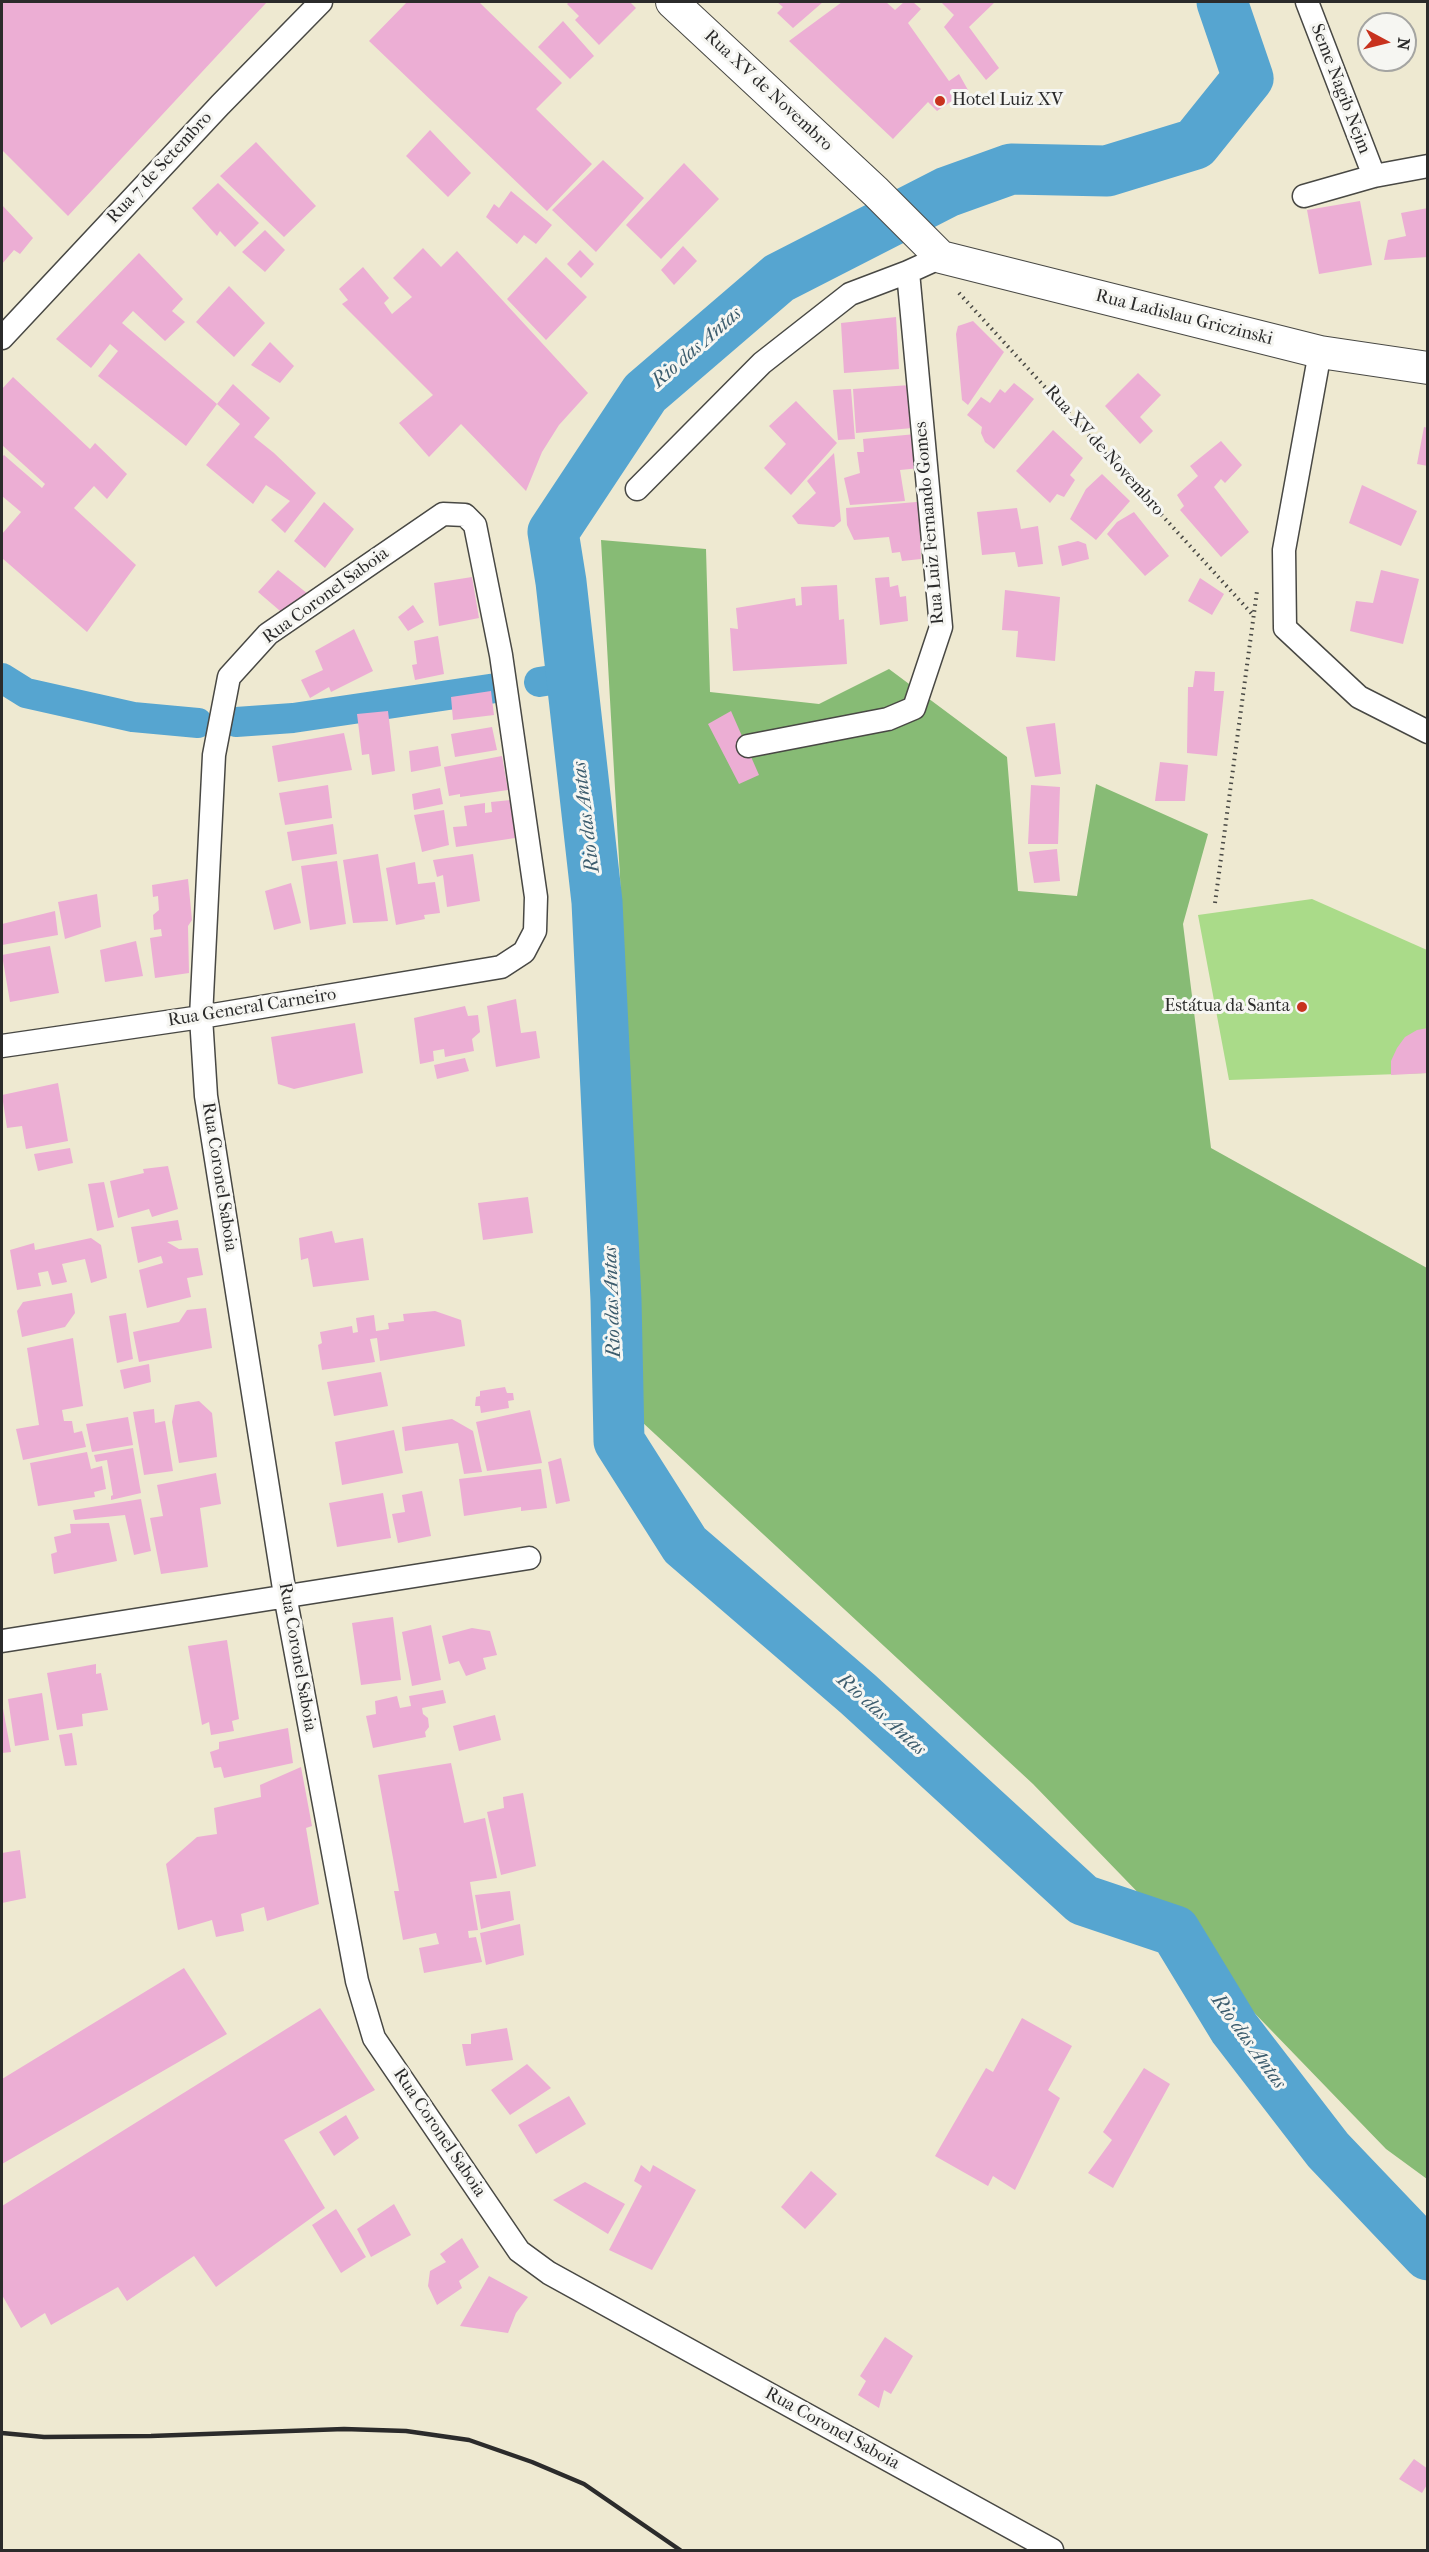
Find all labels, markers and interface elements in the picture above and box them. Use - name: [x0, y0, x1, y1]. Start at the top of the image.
- north arrow: [1357, 12, 1417, 72]
- street label: Seme Nagib Nejm: [1305, 21, 1375, 157]
- street label: Rua XV de Novembro: [699, 26, 837, 156]
- text: N: [1393, 37, 1414, 51]
- place label: Hotel Luiz XV: [952, 90, 1063, 112]
- marker: Hotel Luiz XV: [933, 94, 947, 108]
- street label: Rua 7 de Setembro: [103, 108, 217, 228]
- street label: Rua Ladislau Griczinski: [1093, 286, 1275, 350]
- water label: Rio das Antas: [647, 302, 747, 394]
- street label: Rua XV de Novembro: [1040, 381, 1168, 521]
- street label: Rua Luiz Fernando Gomes: [910, 421, 950, 625]
- street label: Rua Coronel Saboia: [259, 543, 393, 649]
- water label: Rio das Antas: [568, 760, 606, 874]
- street label: Rua General Carneiro: [166, 984, 338, 1032]
- place label: Estátua da Santa: [1164, 996, 1290, 1018]
- marker: Estátua da Santa: [1295, 1000, 1309, 1014]
- street label: Rua Coronel Saboia: [197, 1101, 241, 1253]
- water label: Rio das Antas: [599, 1246, 627, 1358]
- street label: Rua Coronel Saboia: [273, 1581, 321, 1733]
- water label: Rio das Antas: [832, 1669, 930, 1761]
- water label: Rio das Antas: [1206, 1990, 1290, 2094]
- street label: Rua Coronel Saboia: [388, 2065, 490, 2201]
- street label: Rua Coronel Saboia: [761, 2383, 903, 2475]

